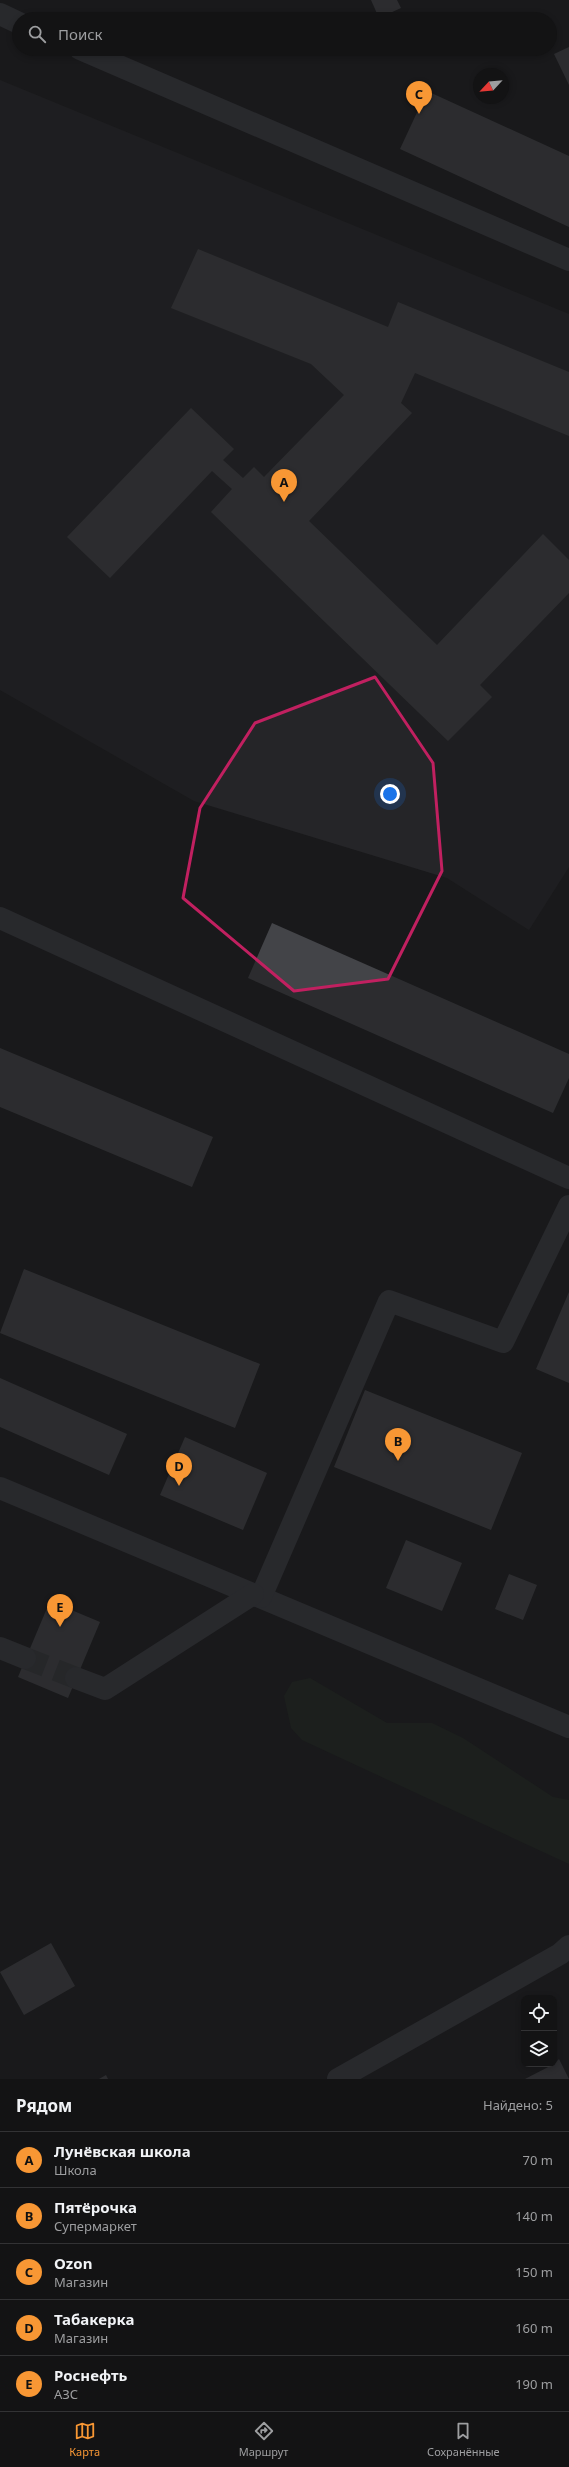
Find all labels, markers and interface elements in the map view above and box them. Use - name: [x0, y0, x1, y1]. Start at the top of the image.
- search box: [12, 12, 557, 56]
- icon: search: [26, 23, 48, 45]
- text: Поиск: [58, 24, 103, 44]
- north arrow: [473, 68, 509, 104]
- pin: C: [406, 81, 432, 114]
- pin: A: [271, 469, 297, 502]
- your location: [380, 784, 400, 804]
- pin: B: [385, 1428, 411, 1461]
- pin: D: [166, 1453, 192, 1486]
- pin: E: [47, 1594, 73, 1627]
- map controls: [521, 1995, 557, 2067]
- button: locate: [521, 1995, 557, 2031]
- button: layers: [521, 2031, 557, 2067]
- text: Рядом: [16, 2094, 72, 2117]
- text: Найдено: 5: [483, 2096, 553, 2114]
- text: Лунёвская школа: [54, 2141, 191, 2161]
- text: A: [25, 2151, 34, 2169]
- text: 70 m: [523, 2151, 553, 2169]
- text: Школа: [54, 2161, 97, 2179]
- text: Пятёрочка: [54, 2197, 137, 2217]
- text: B: [25, 2207, 33, 2225]
- text: 140 m: [515, 2207, 553, 2225]
- text: Супермаркет: [54, 2217, 137, 2235]
- text: Ozon: [54, 2253, 92, 2273]
- text: C: [25, 2263, 33, 2281]
- text: 150 m: [515, 2263, 553, 2281]
- text: Магазин: [54, 2273, 108, 2291]
- text: Табакерка: [54, 2309, 134, 2329]
- text: D: [24, 2319, 34, 2337]
- text: 160 m: [515, 2319, 553, 2337]
- text: Магазин: [54, 2329, 108, 2347]
- text: Роснефть: [54, 2365, 127, 2385]
- text: E: [25, 2375, 33, 2393]
- text: 190 m: [515, 2375, 553, 2393]
- text: АЗС: [54, 2385, 78, 2403]
- tab: Карта: [69, 2420, 100, 2459]
- tab: Маршрут: [239, 2420, 288, 2459]
- tab: Сохранённые: [427, 2420, 500, 2459]

